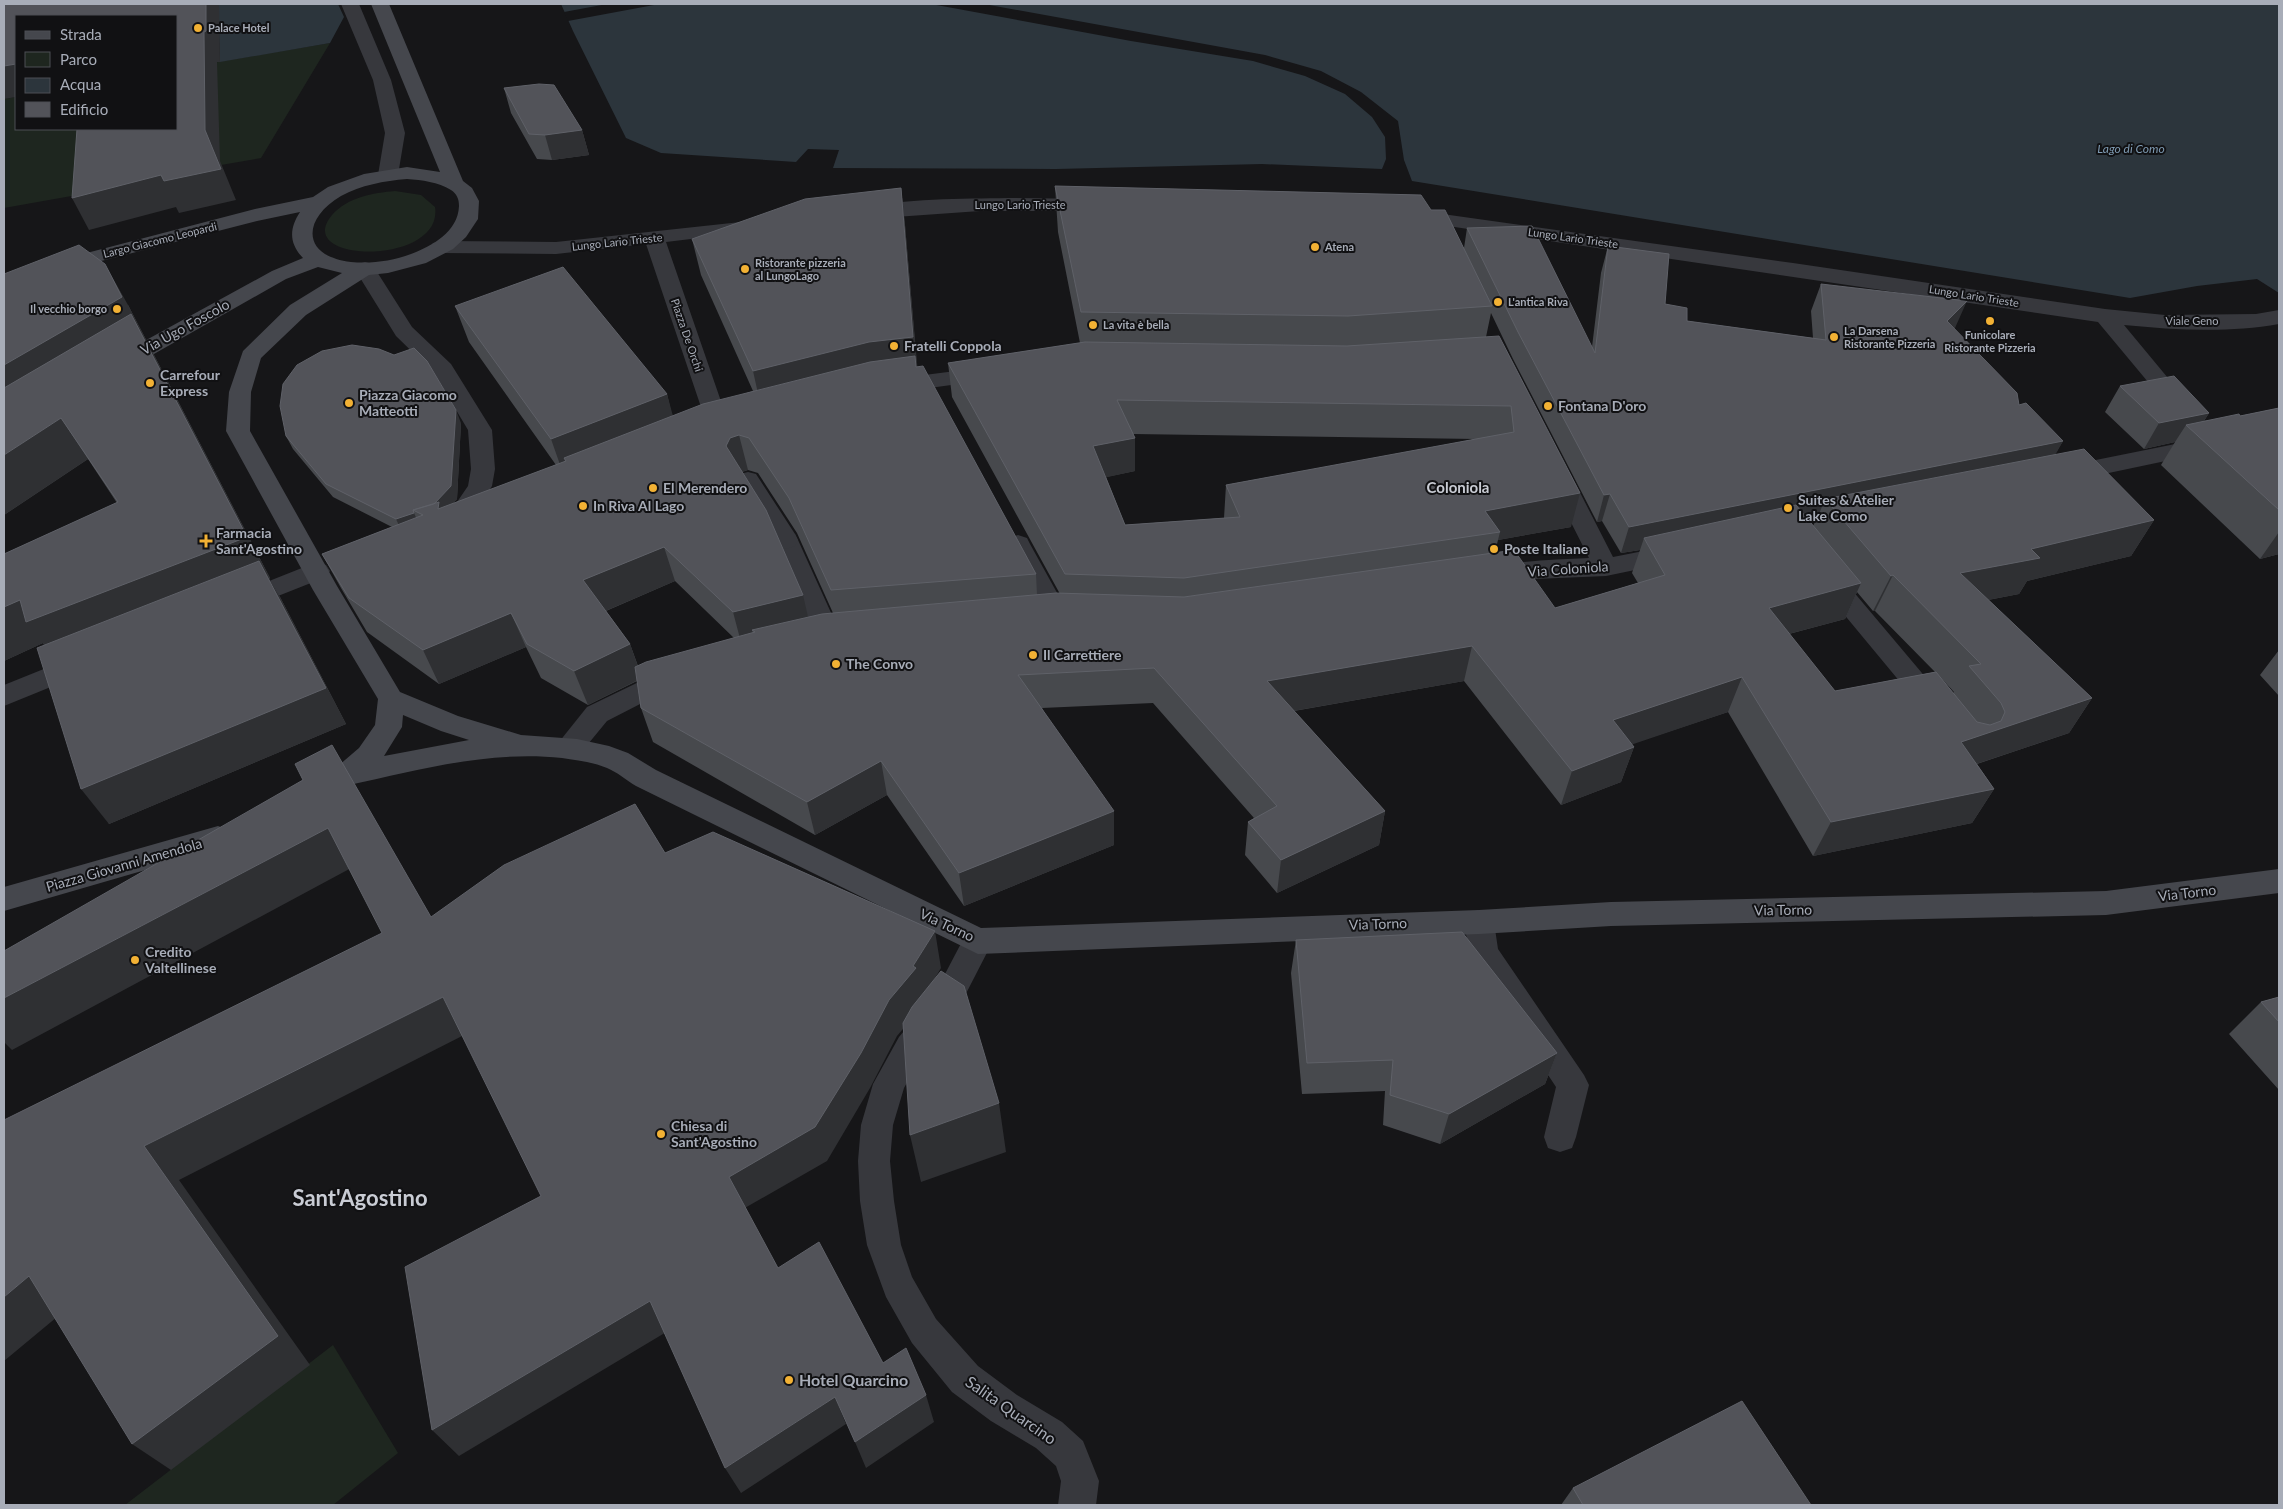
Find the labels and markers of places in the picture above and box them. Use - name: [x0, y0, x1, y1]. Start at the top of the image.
- place label: Palace Hotel: [208, 21, 270, 34]
- marker: Palace Hotel: [192, 22, 204, 34]
- place label: Atena: [1324, 240, 1354, 253]
- marker: Atena: [1309, 241, 1321, 253]
- place label: Ristorante pizzeria al LungoLago: [755, 256, 846, 282]
- marker: Ristorante pizzeria al LungoLago: [739, 263, 751, 275]
- place label: L'antica Riva: [1508, 295, 1568, 308]
- marker: L'antica Riva: [1492, 296, 1504, 308]
- place label: Il vecchio borgo: [30, 302, 107, 315]
- marker: Il vecchio borgo: [111, 303, 123, 315]
- marker: Funicolare Ristorante Pizzeria: [1984, 315, 1996, 327]
- place label: La vita è bella: [1103, 318, 1169, 331]
- marker: La vita è bella: [1087, 319, 1099, 331]
- place label: La Darsena Ristorante Pizzeria: [1844, 324, 1935, 350]
- place label: Funicolare Ristorante Pizzeria: [1944, 328, 2036, 354]
- marker: La Darsena Ristorante Pizzeria: [1828, 331, 1840, 343]
- place label: Fratelli Coppola: [904, 337, 1002, 354]
- marker: Fratelli Coppola: [888, 340, 900, 352]
- place label: Carrefour Express: [160, 366, 221, 399]
- marker: Carrefour Express: [144, 377, 156, 389]
- place label: Piazza Giacomo Matteotti: [359, 386, 457, 419]
- marker: Piazza Giacomo Matteotti: [343, 397, 355, 409]
- place label: Fontana D'oro: [1558, 397, 1646, 414]
- marker: Fontana D'oro: [1542, 400, 1554, 412]
- place label: El Merendero: [663, 479, 747, 496]
- marker: El Merendero: [647, 482, 659, 494]
- place label: Suites & Atelier Lake Como: [1798, 491, 1895, 524]
- place label: In Riva Al Lago: [593, 497, 684, 514]
- marker: In Riva Al Lago: [577, 500, 589, 512]
- marker: Suites & Atelier Lake Como: [1782, 502, 1794, 514]
- place label: Farmacia Sant'Agostino: [216, 524, 302, 557]
- marker: Farmacia Sant'Agostino: [200, 535, 212, 547]
- place label: Poste Italiane: [1504, 540, 1589, 557]
- marker: Poste Italiane: [1488, 543, 1500, 555]
- place label: Il Carrettiere: [1043, 646, 1122, 663]
- marker: Il Carrettiere: [1027, 649, 1039, 661]
- place label: The Convo: [846, 655, 913, 672]
- marker: The Convo: [830, 658, 842, 670]
- place label: Credito Valtellinese: [144, 943, 217, 976]
- marker: Credito Valtellinese: [129, 954, 141, 966]
- place label: Chiesa di Sant'Agostino: [671, 1117, 757, 1150]
- marker: Chiesa di Sant'Agostino: [655, 1128, 667, 1140]
- place label: Hotel Quarcino: [799, 1370, 908, 1389]
- marker: Hotel Quarcino: [783, 1374, 795, 1386]

